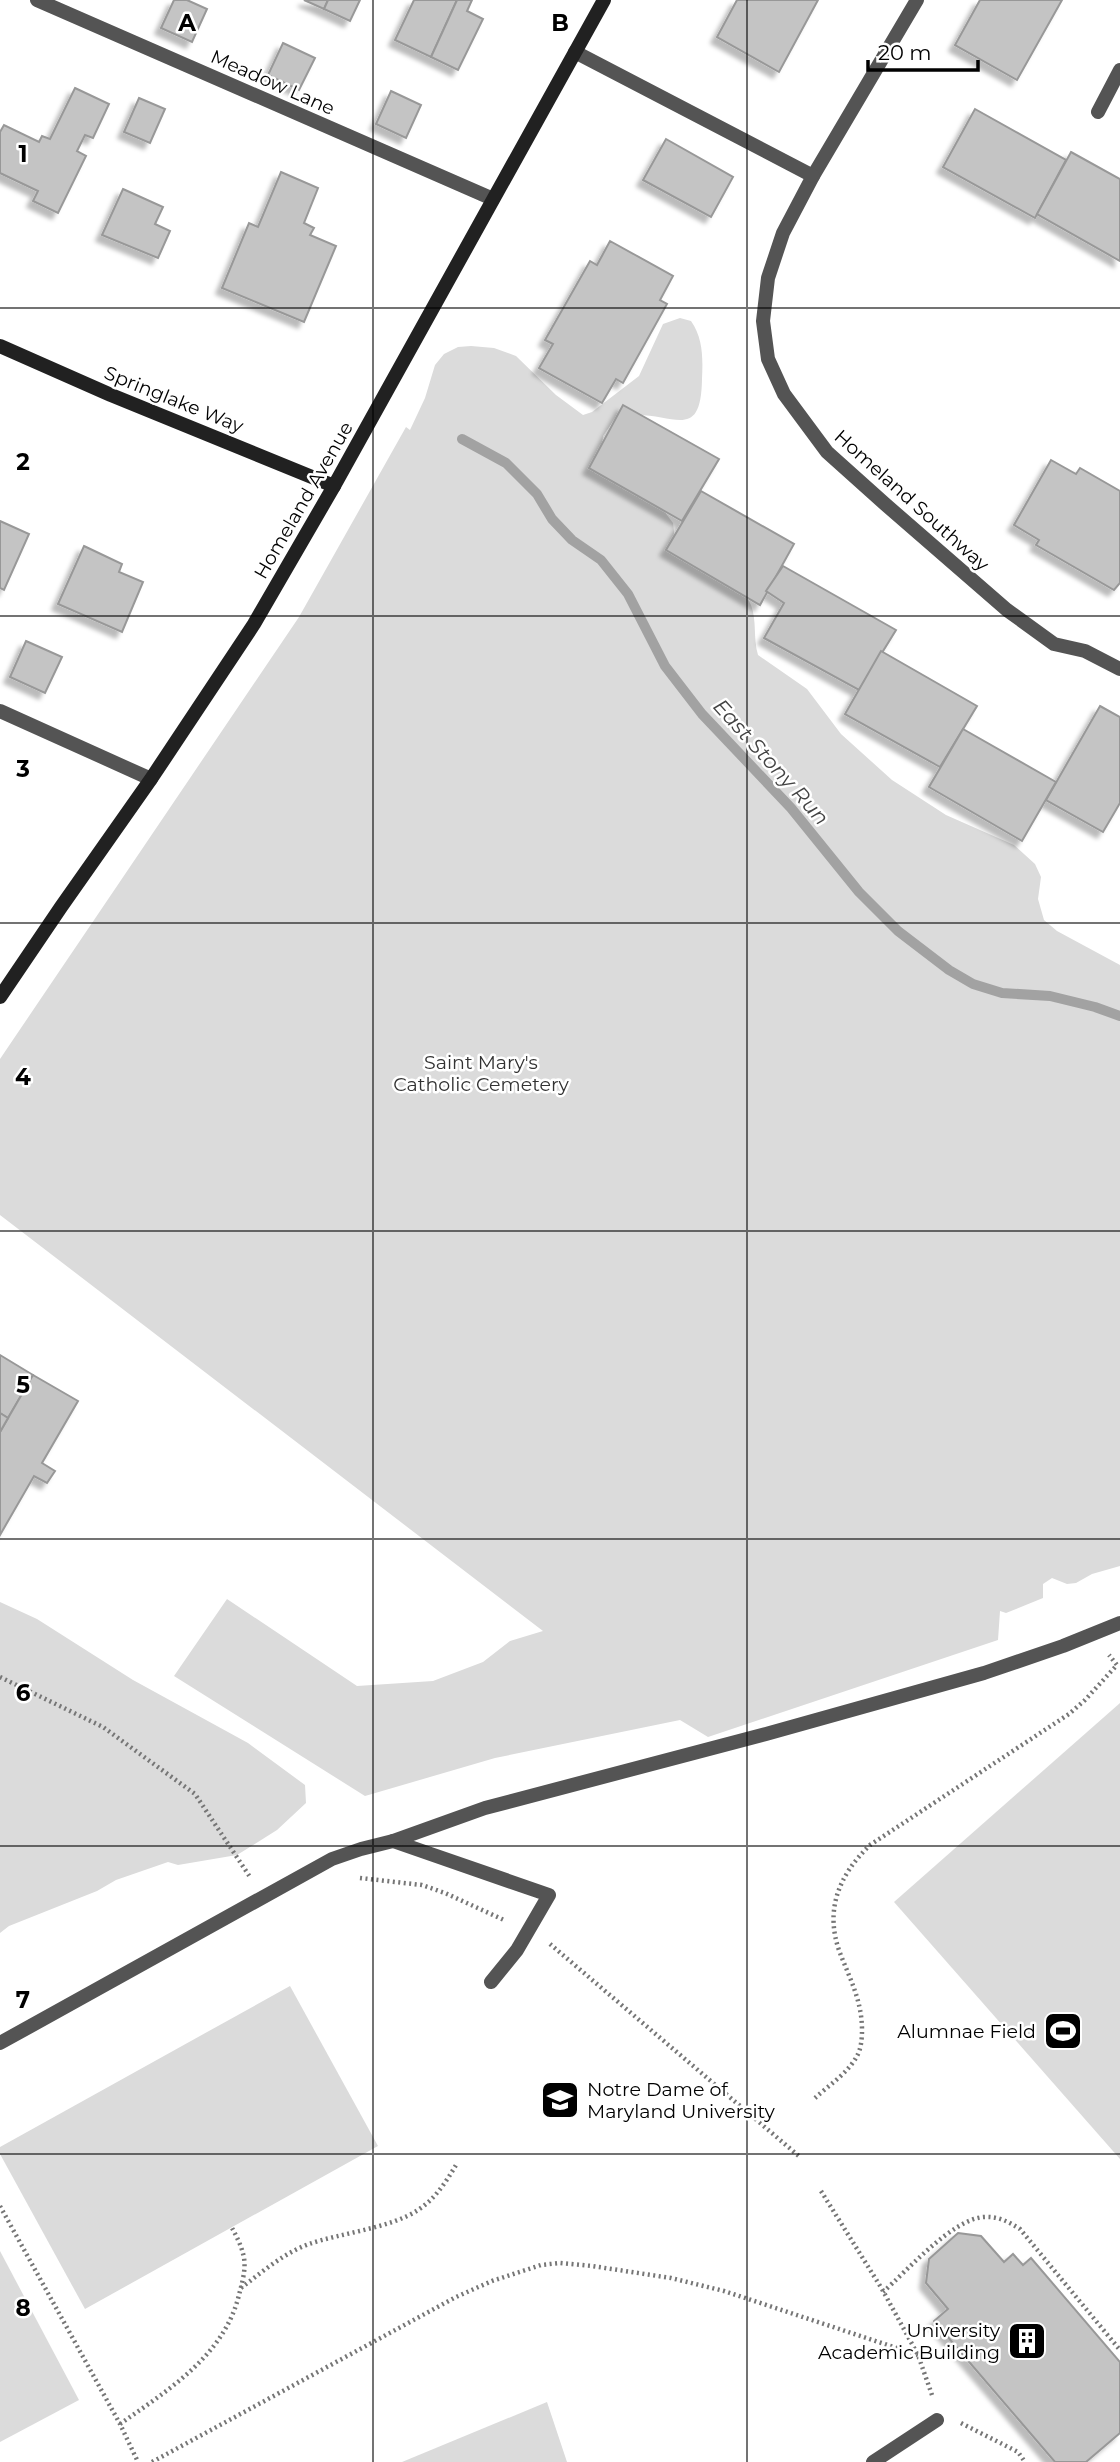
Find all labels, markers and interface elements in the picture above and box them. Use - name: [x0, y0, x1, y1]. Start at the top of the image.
- text: A: [177, 9, 196, 37]
- text: B: [551, 9, 569, 37]
- scale bar: [868, 28, 978, 72]
- text: 20 m: [878, 40, 932, 65]
- street label: Meadow Lane: [207, 45, 338, 120]
- text: 1: [18, 140, 28, 168]
- street label: Springlake Way: [101, 361, 247, 438]
- street label: Homeland Avenue: [249, 418, 358, 583]
- street label: Homeland Southway: [830, 425, 994, 576]
- text: 2: [16, 448, 30, 476]
- water label: East Stony Run: [708, 694, 834, 830]
- text: 3: [15, 755, 30, 783]
- park label: Saint Mary's Catholic Cemetery: [393, 1051, 570, 1096]
- text: 4: [15, 1063, 31, 1091]
- text: 5: [16, 1371, 30, 1399]
- text: 6: [16, 1679, 31, 1707]
- text: 7: [16, 1986, 30, 2014]
- sports icon: Alumnae Field: [1042, 2010, 1084, 2052]
- place label: Alumnae Field: [897, 2020, 1036, 2043]
- place label: Notre Dame of Maryland University: [587, 2078, 775, 2123]
- school or university icon: Notre Dame of Maryland University: [539, 2079, 581, 2121]
- text: 8: [15, 2294, 31, 2322]
- place label: University Academic Building: [818, 2319, 1001, 2364]
- building icon: University Academic Building: [1006, 2320, 1048, 2362]

